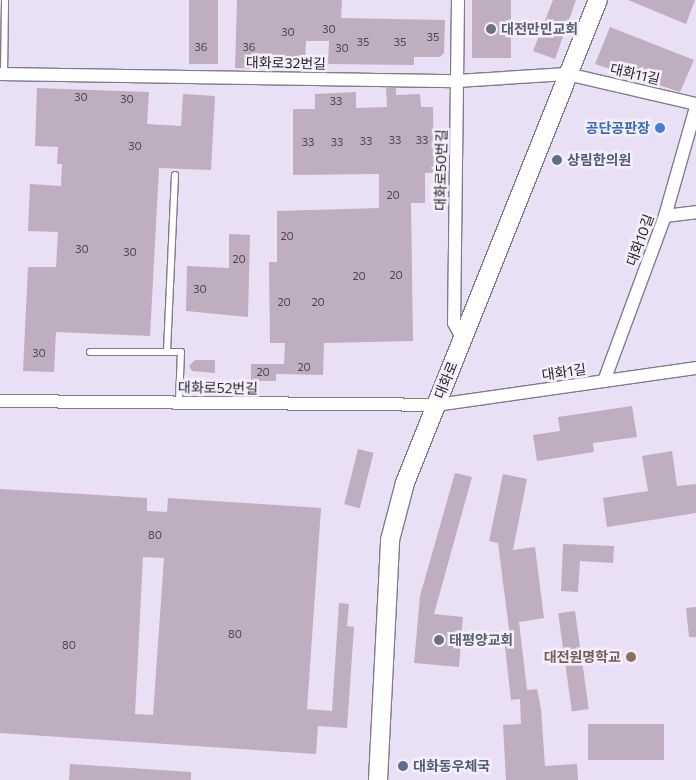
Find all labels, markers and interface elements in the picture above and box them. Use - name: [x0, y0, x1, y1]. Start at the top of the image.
- place label: 대전만민교회: [501, 21, 578, 37]
- house number: 30: [322, 22, 336, 36]
- marker: 대전만민교회: [485, 23, 497, 35]
- house number: 30: [281, 25, 295, 39]
- house number: 35: [427, 30, 439, 44]
- house number: 35: [357, 35, 369, 49]
- house number: 35: [394, 35, 406, 49]
- house number: 36: [195, 40, 207, 54]
- house number: 36: [243, 40, 255, 54]
- house number: 30: [335, 41, 349, 55]
- street label: 대화로32번길: [246, 54, 326, 72]
- street label: 대화11길: [608, 60, 662, 88]
- house number: 30: [74, 90, 88, 104]
- house number: 30: [120, 92, 134, 106]
- house number: 33: [330, 94, 342, 108]
- place label: 공단공판장: [586, 120, 650, 136]
- marker: 공단공판장: [654, 122, 666, 134]
- street label: 대화로50번길: [432, 129, 450, 211]
- house number: 33: [389, 133, 401, 147]
- house number: 33: [416, 133, 428, 147]
- house number: 33: [360, 134, 372, 148]
- house number: 33: [302, 135, 314, 149]
- house number: 33: [331, 135, 343, 149]
- house number: 30: [128, 139, 142, 153]
- place label: 상림한의원: [567, 152, 631, 168]
- marker: 상림한의원: [551, 154, 563, 166]
- house number: 20: [386, 188, 400, 202]
- street label: 대화10길: [623, 212, 657, 268]
- house number: 20: [280, 229, 294, 243]
- house number: 30: [75, 242, 89, 256]
- house number: 30: [123, 245, 137, 259]
- house number: 20: [232, 252, 246, 266]
- house number: 20: [389, 268, 403, 282]
- house number: 20: [352, 269, 366, 283]
- house number: 30: [193, 282, 207, 296]
- house number: 20: [277, 295, 291, 309]
- house number: 20: [311, 295, 325, 309]
- house number: 30: [32, 346, 46, 360]
- street label: 대화로: [431, 359, 461, 401]
- house number: 20: [297, 360, 311, 374]
- street label: 대화1길: [541, 361, 587, 383]
- house number: 20: [256, 365, 270, 379]
- street label: 대화로52번길: [178, 379, 258, 397]
- house number: 80: [148, 528, 162, 542]
- house number: 80: [228, 627, 242, 641]
- place label: 태평양교회: [449, 632, 513, 648]
- marker: 태평양교회: [433, 634, 445, 646]
- house number: 80: [62, 638, 76, 652]
- place label: 대전원명학교: [544, 649, 621, 665]
- marker: 대전원명학교: [625, 651, 637, 663]
- place label: 대화동우체국: [413, 758, 490, 774]
- marker: 대화동우체국: [397, 760, 409, 772]

